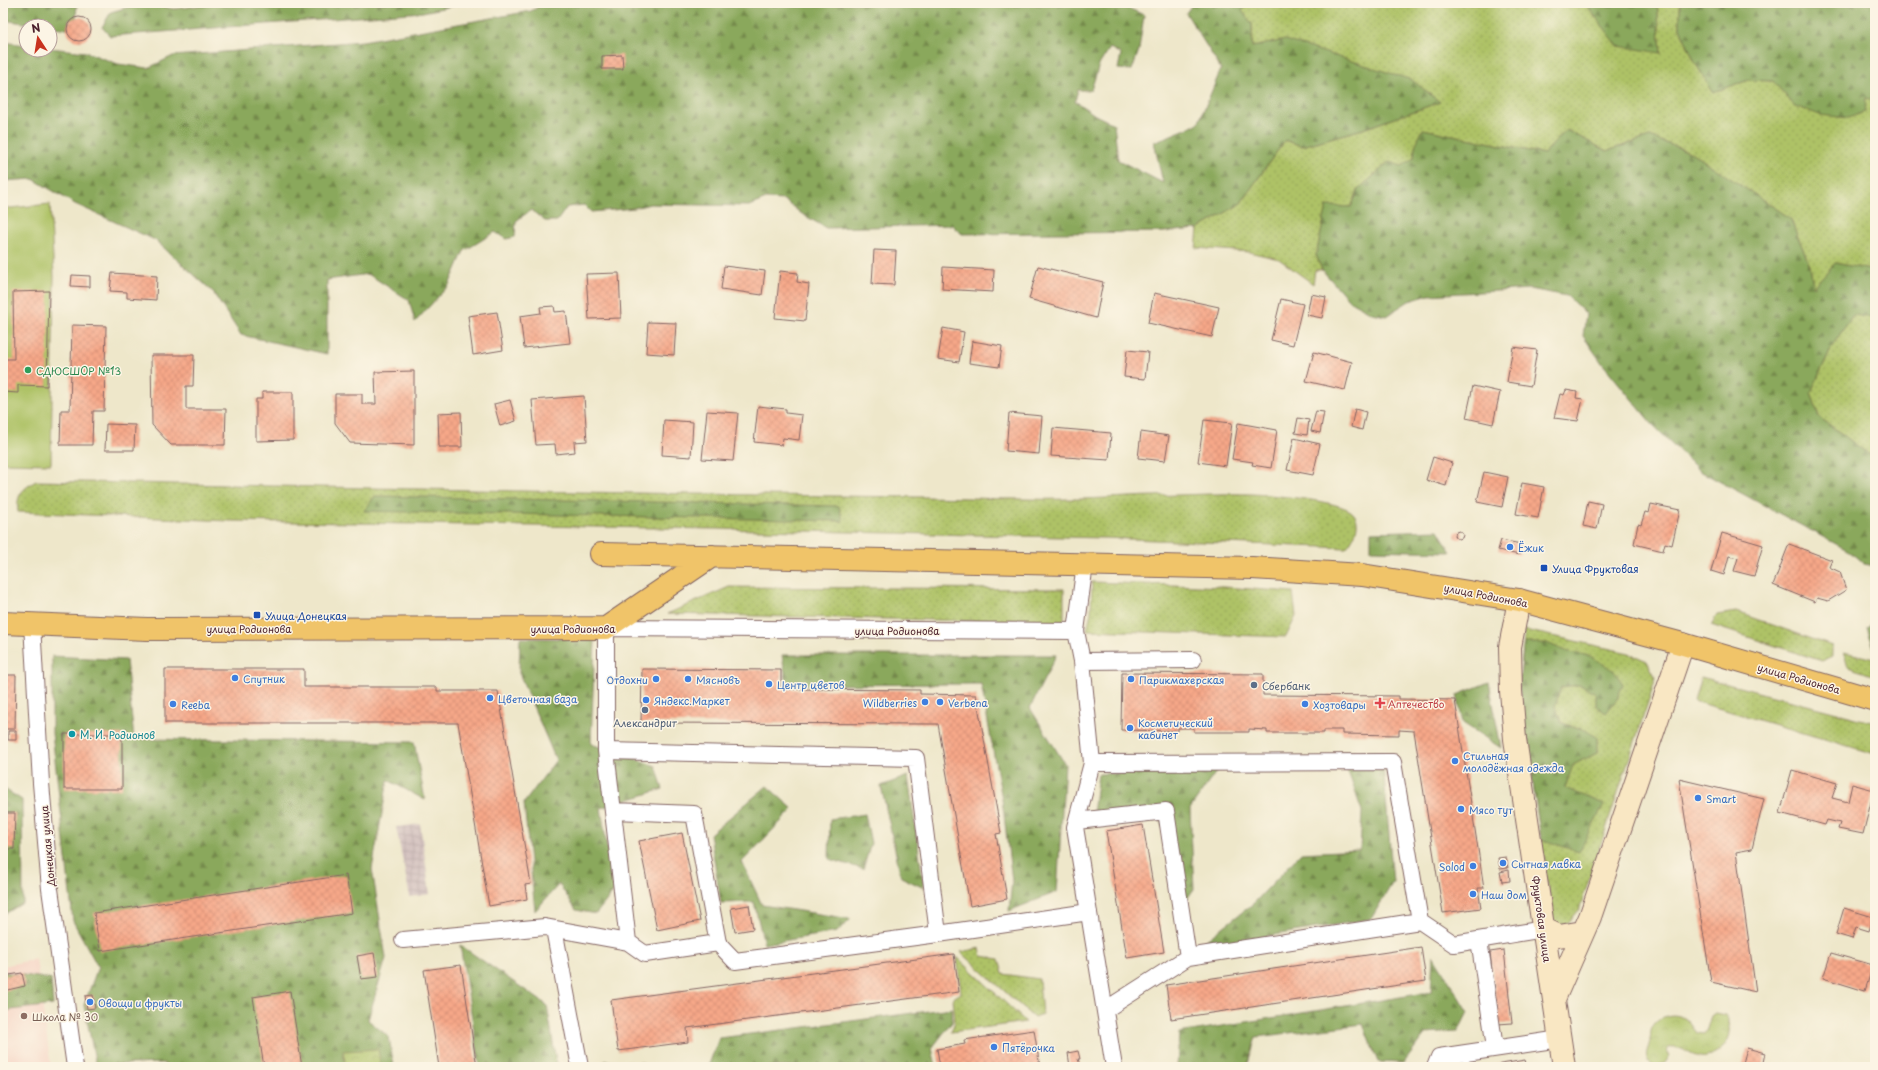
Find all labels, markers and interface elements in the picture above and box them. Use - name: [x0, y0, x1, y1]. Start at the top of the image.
- north arrow: [18, 18, 58, 58]
- text: N: [30, 18, 42, 37]
- place label: СДЮСШОР №13: [36, 363, 122, 378]
- marker: СДЮСШОР №13: [23, 365, 33, 375]
- place label: Ёжик: [1518, 540, 1544, 555]
- marker: Ёжик: [1505, 542, 1515, 552]
- place label: Улица Фруктовая: [1552, 561, 1639, 576]
- marker: Улица Фруктовая: [1539, 563, 1549, 573]
- street label: улица Родионова: [1443, 580, 1530, 611]
- place label: Улица Донецкая: [265, 608, 347, 623]
- marker: Улица Донецкая: [252, 610, 262, 620]
- street label: улица Родионова: [206, 621, 292, 636]
- street label: улица Родионова: [530, 621, 616, 636]
- street label: улица Родионова: [854, 623, 940, 638]
- street label: улица Родионова: [1756, 659, 1843, 697]
- place label: Спутник: [243, 671, 285, 686]
- place label: Отдохни: [607, 672, 648, 687]
- place label: Мясновъ: [696, 672, 740, 687]
- place label: Парикмахерская: [1139, 672, 1224, 687]
- marker: Спутник: [230, 673, 240, 683]
- marker: Отдохни: [651, 674, 661, 684]
- marker: Мясновъ: [683, 674, 693, 684]
- marker: Парикмахерская: [1126, 674, 1136, 684]
- place label: Центр цветов: [777, 677, 845, 692]
- place label: Сбербанк: [1262, 678, 1310, 693]
- marker: Центр цветов: [764, 679, 774, 689]
- marker: Сбербанк: [1249, 680, 1259, 690]
- place label: Цветочная база: [498, 691, 578, 706]
- marker: Цветочная база: [485, 693, 495, 703]
- place label: Яндекс.Маркет: [654, 693, 730, 708]
- marker: Яндекс.Маркет: [641, 695, 651, 705]
- place label: Wildberries: [863, 695, 917, 710]
- place label: Verbena: [948, 695, 988, 710]
- place label: Аптечество: [1388, 696, 1445, 711]
- place label: Reeba: [181, 697, 211, 712]
- marker: Wildberries: [920, 697, 930, 707]
- marker: Verbena: [935, 697, 945, 707]
- place label: Хозтовары: [1313, 697, 1366, 712]
- marker: Аптечество: [1375, 698, 1385, 708]
- marker: Reeba: [168, 699, 178, 709]
- marker: Хозтовары: [1300, 699, 1310, 709]
- marker: Александрит: [640, 705, 650, 715]
- place label: Александрит: [613, 715, 678, 730]
- place label: Косметический кабинет: [1138, 715, 1213, 742]
- marker: Косметический кабинет: [1125, 723, 1135, 733]
- place label: М. И. Родионов: [80, 727, 155, 742]
- marker: М. И. Родионов: [67, 729, 77, 739]
- place label: Стильная молодёжная одежда: [1463, 748, 1565, 775]
- marker: Стильная молодёжная одежда: [1450, 756, 1460, 766]
- place label: Smart: [1706, 791, 1736, 806]
- marker: Smart: [1693, 793, 1703, 803]
- place label: Мясо тут: [1469, 802, 1513, 817]
- street label: Донецкая улица: [36, 804, 58, 888]
- marker: Мясо тут: [1456, 804, 1466, 814]
- place label: Сытная лавка: [1511, 856, 1582, 871]
- marker: Сытная лавка: [1498, 858, 1508, 868]
- place label: Solod: [1439, 859, 1465, 874]
- marker: Solod: [1468, 861, 1478, 871]
- street label: Фруктовая улица: [1529, 875, 1556, 964]
- place label: Наш дом: [1481, 887, 1527, 902]
- marker: Наш дом: [1468, 889, 1478, 899]
- place label: Овощи и фрукты: [98, 995, 182, 1010]
- marker: Овощи и фрукты: [85, 997, 95, 1007]
- place label: Школа № 30: [32, 1009, 98, 1024]
- marker: Школа № 30: [19, 1011, 29, 1021]
- place label: Пятёрочка: [1002, 1040, 1056, 1055]
- marker: Пятёрочка: [989, 1042, 999, 1052]

